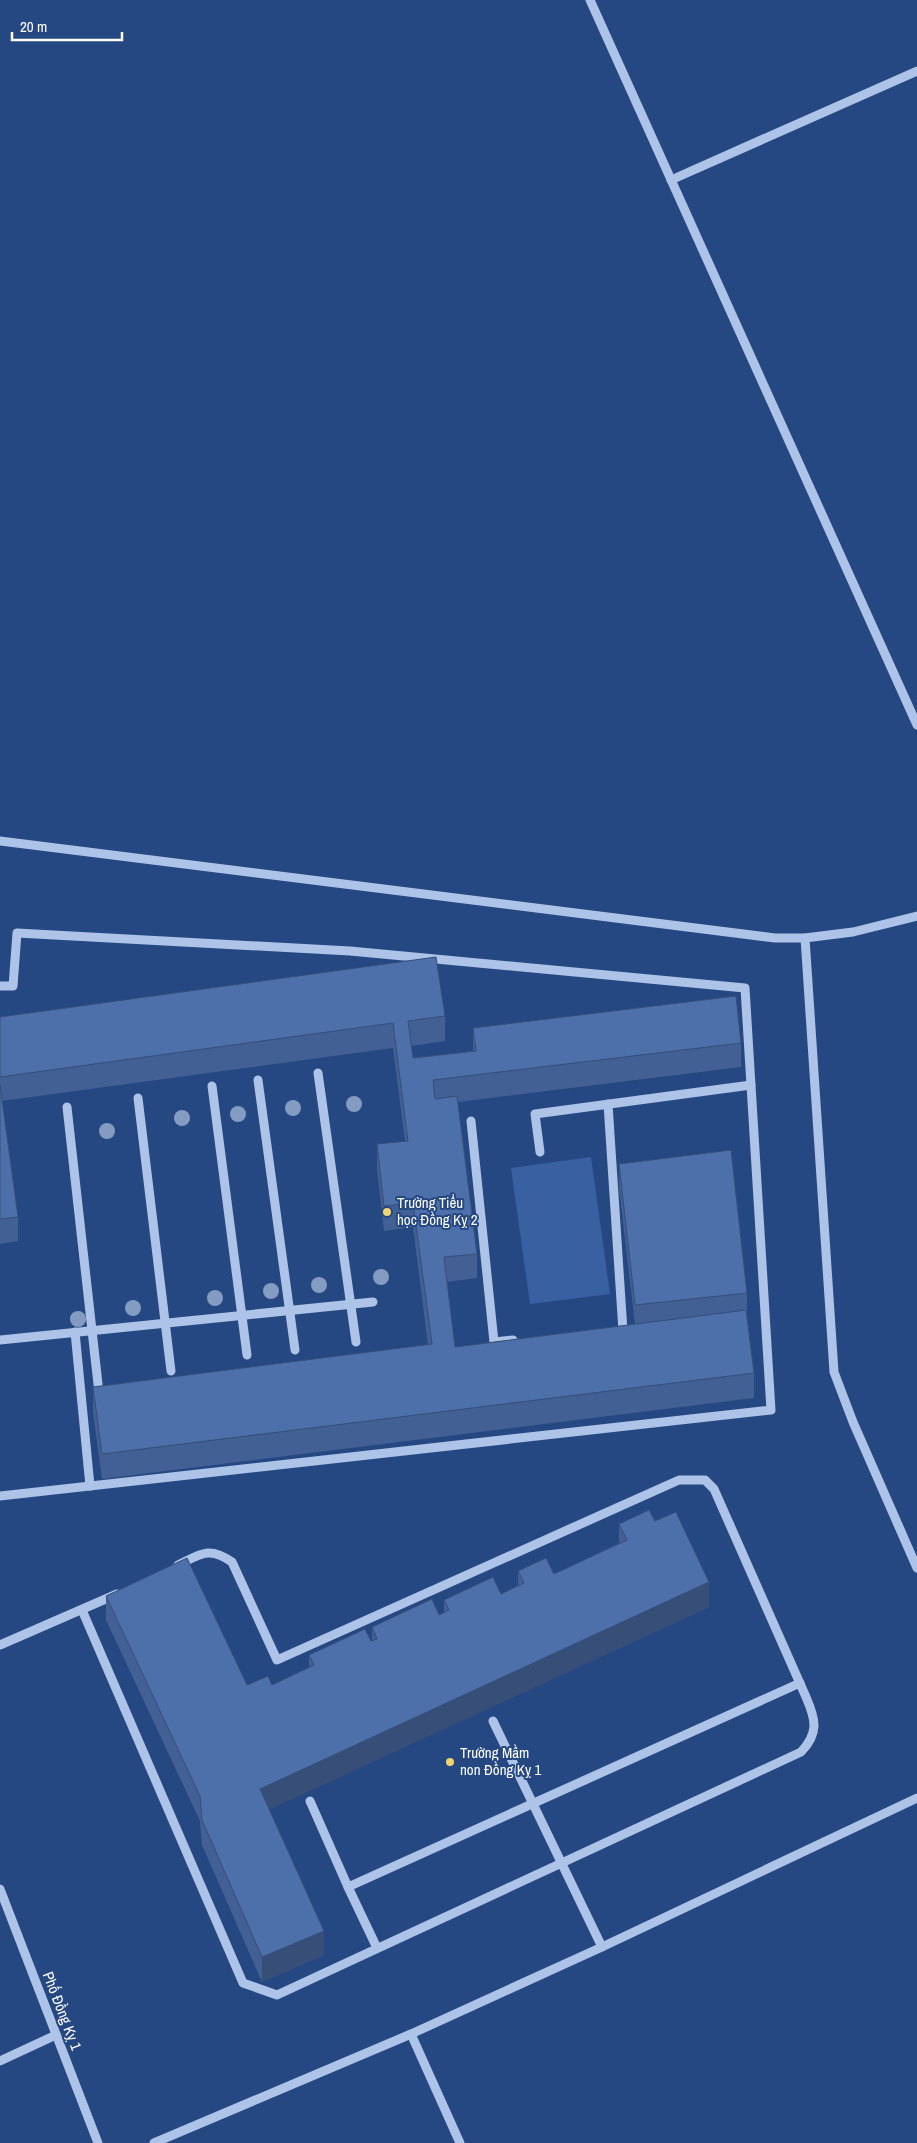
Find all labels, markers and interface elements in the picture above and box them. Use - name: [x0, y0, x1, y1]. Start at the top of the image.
- scale bar: [12, 10, 122, 42]
- text: 20 m: [20, 16, 47, 37]
- place label: Trường Tiểu học Đồng Kỵ 2: [397, 1192, 478, 1230]
- marker: Trường Tiểu học Đồng Kỵ 2: [381, 1206, 393, 1218]
- place label: Trường Mầm non Đồng Kỵ 1: [460, 1742, 542, 1780]
- marker: Trường Mầm non Đồng Kỵ 1: [444, 1756, 456, 1768]
- street label: Phố Đồng Kỵ 1: [38, 1968, 87, 2053]

